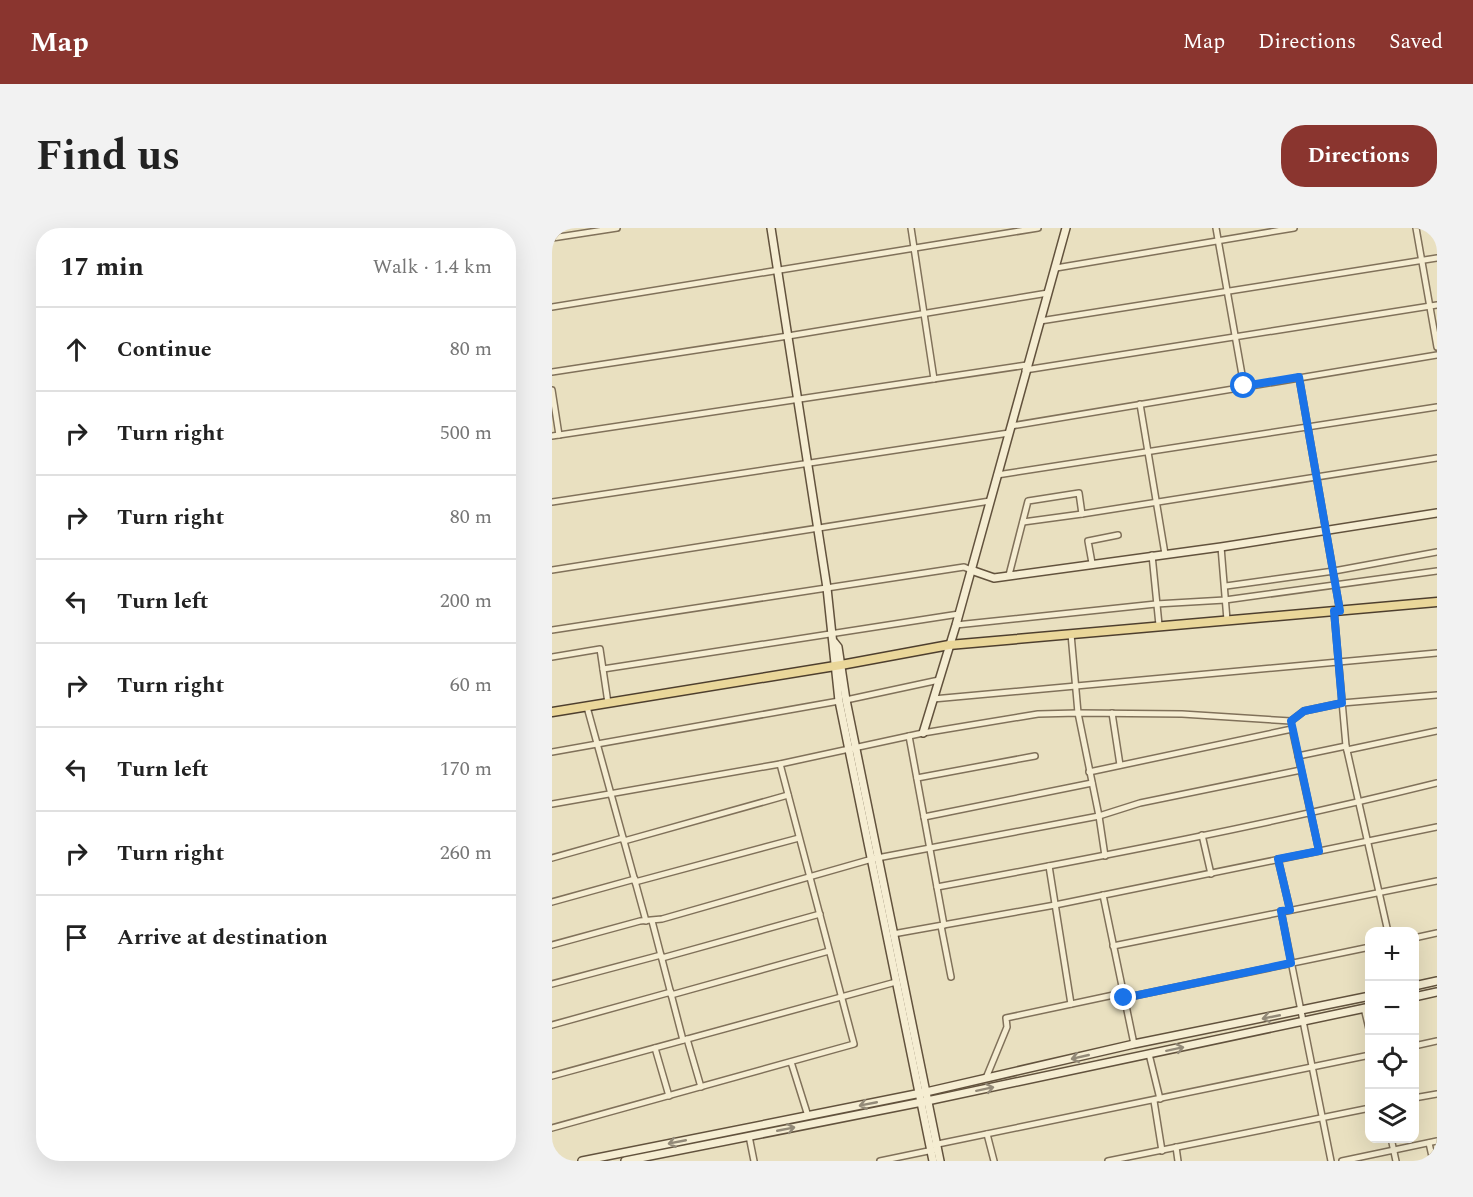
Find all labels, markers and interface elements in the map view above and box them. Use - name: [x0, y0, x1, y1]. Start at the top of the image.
- text: Map: [30, 21, 89, 64]
- text: Map: [1183, 26, 1225, 58]
- text: Directions: [1258, 26, 1356, 58]
- text: Saved: [1389, 26, 1443, 58]
- text: Find us: [36, 125, 180, 188]
- button: Directions: [1281, 125, 1437, 187]
- text: 17 min: [60, 247, 144, 287]
- text: Walk · 1.4 km: [373, 252, 492, 282]
- icon: ahead: [60, 333, 93, 366]
- text: Continue: [117, 333, 212, 366]
- text: 80 m: [450, 334, 492, 364]
- route start: [1230, 372, 1256, 398]
- icon: right: [60, 417, 93, 450]
- text: Turn right: [117, 417, 224, 450]
- text: 500 m: [440, 418, 492, 448]
- icon: right: [60, 501, 93, 534]
- text: Turn right: [117, 501, 224, 534]
- text: 80 m: [450, 502, 492, 532]
- icon: left: [60, 585, 93, 618]
- text: Turn left: [117, 585, 209, 618]
- text: 200 m: [440, 586, 492, 616]
- icon: right: [60, 669, 93, 702]
- text: Turn right: [117, 669, 224, 702]
- text: 60 m: [450, 670, 492, 700]
- icon: left: [60, 753, 93, 786]
- text: Turn left: [117, 753, 209, 786]
- text: 170 m: [440, 754, 492, 784]
- icon: right: [60, 837, 93, 870]
- text: Turn right: [117, 837, 224, 870]
- text: 260 m: [440, 838, 492, 868]
- icon: arrive: [60, 921, 93, 954]
- text: Arrive at destination: [117, 921, 328, 954]
- map controls: [1365, 927, 1419, 1143]
- button: +: [1365, 927, 1419, 981]
- button: −: [1365, 981, 1419, 1035]
- route end: [1110, 984, 1136, 1010]
- one-way arrow: [1262, 1012, 1282, 1023]
- button: locate: [1365, 1035, 1419, 1089]
- one-way arrow: [1166, 1042, 1185, 1054]
- one-way arrow: [1071, 1051, 1090, 1063]
- one-way arrow: [975, 1082, 994, 1094]
- button: layers: [1365, 1089, 1419, 1143]
- one-way arrow: [859, 1099, 879, 1110]
- one-way arrow: [775, 1123, 795, 1134]
- one-way arrow: [668, 1137, 687, 1148]

